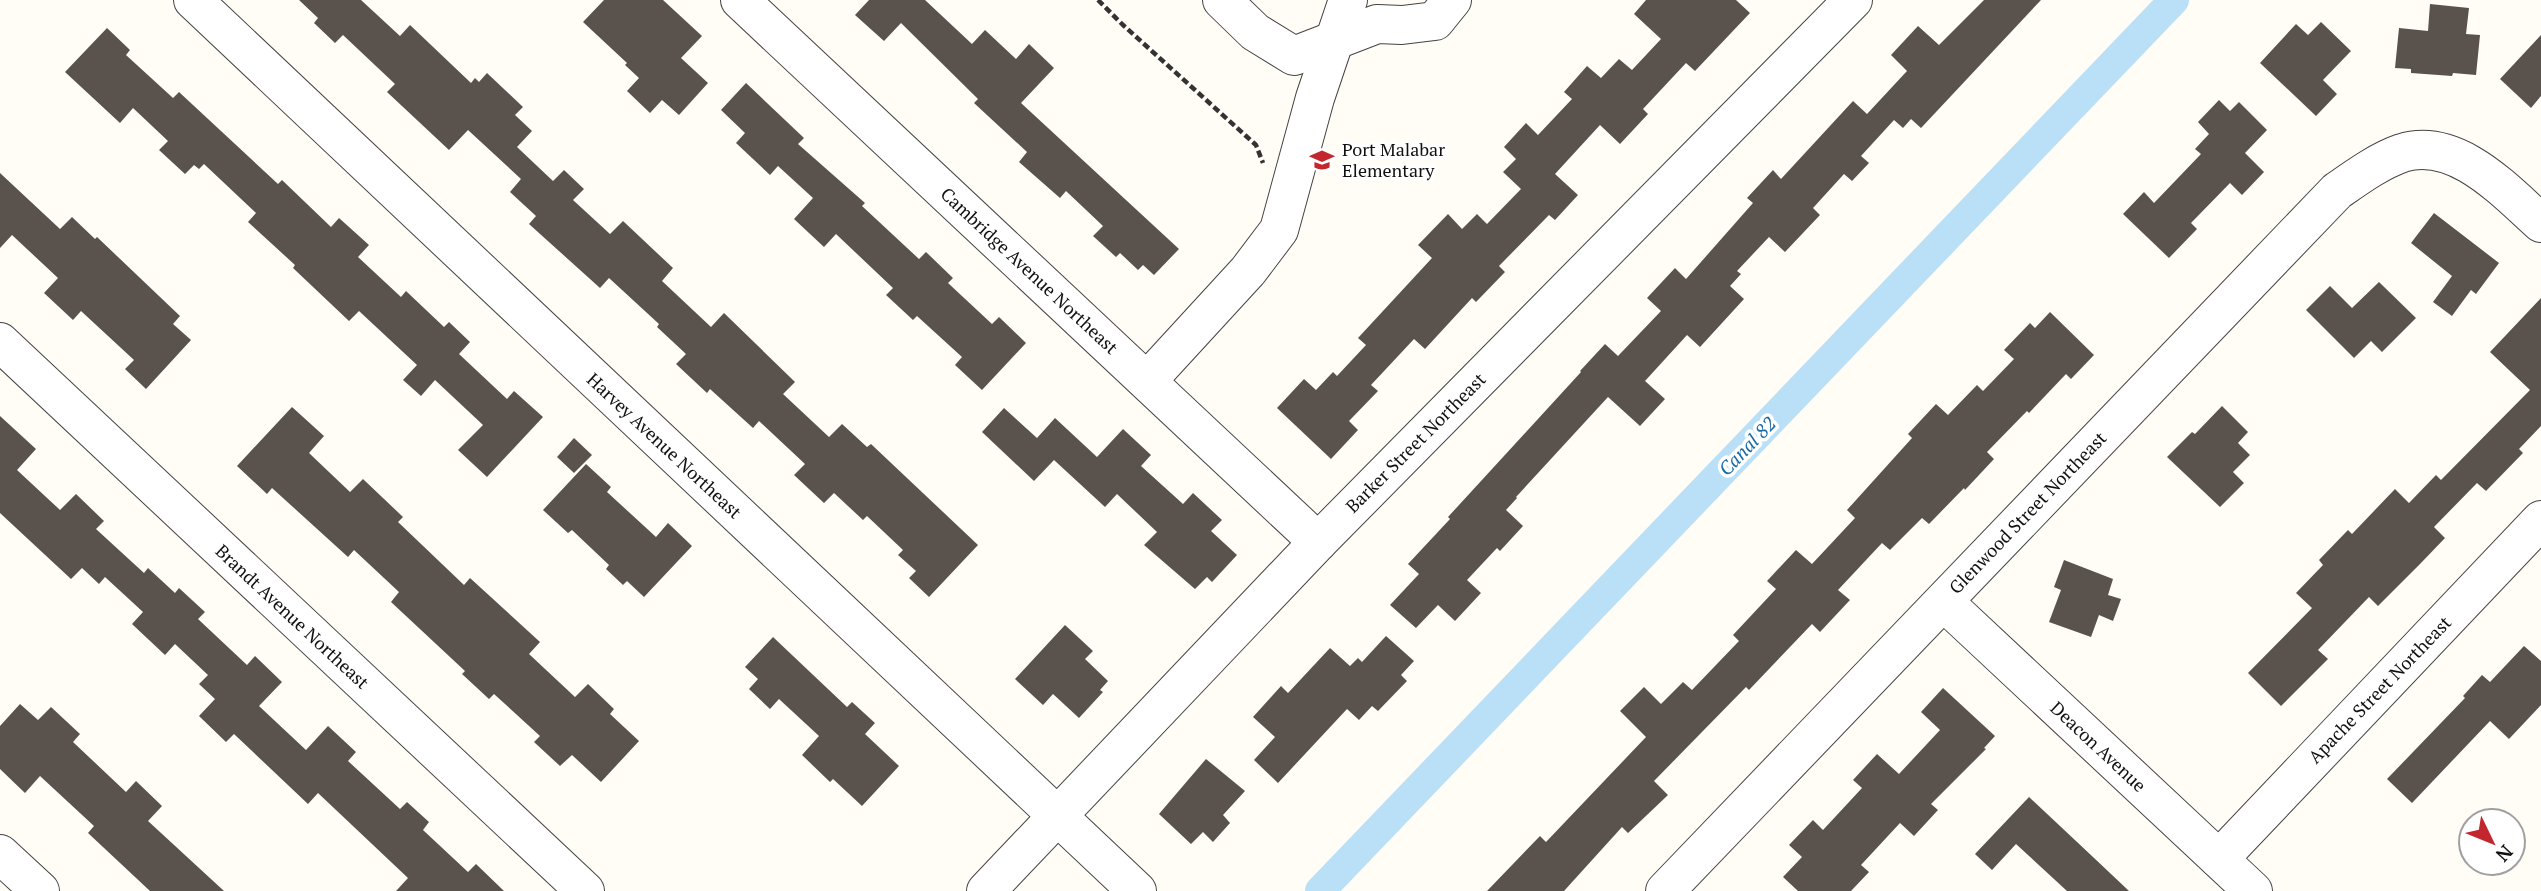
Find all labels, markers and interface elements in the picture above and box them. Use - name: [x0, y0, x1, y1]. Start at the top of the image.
- place label: Port Malabar Elementary: [1342, 137, 1445, 182]
- school or university icon: Port Malabar Elementary: [1308, 146, 1336, 174]
- street label: Cambridge Avenue Northeast: [936, 182, 1124, 359]
- street label: Harvey Avenue Northeast: [582, 367, 747, 524]
- street label: Barker Street Northeast: [1340, 367, 1491, 518]
- water label: Canal 82: [1713, 411, 1781, 480]
- street label: Glenwood Street Northeast: [1943, 426, 2112, 599]
- street label: Brandt Avenue Northeast: [211, 539, 375, 694]
- street label: Apache Street Northeast: [2302, 610, 2456, 768]
- street label: Deacon Avenue: [2046, 696, 2152, 797]
- north arrow: [2457, 807, 2527, 877]
- text: N: [2490, 840, 2519, 868]

